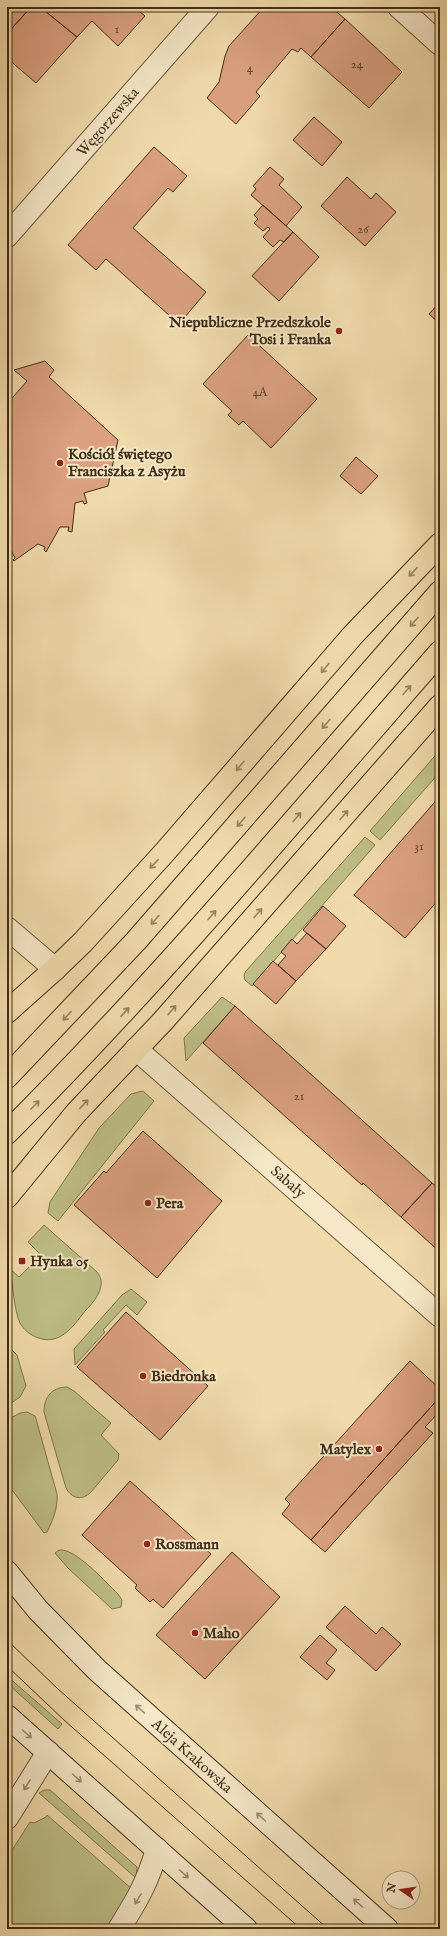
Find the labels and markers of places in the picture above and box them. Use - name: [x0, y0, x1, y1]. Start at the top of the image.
- place label: Niepubliczne Przedszkole Tosi i Franka: [168, 313, 332, 349]
- marker: Niepubliczne Przedszkole Tosi i Franka: [334, 326, 344, 336]
- place label: Kościół świętego Franciszka z Asyżu: [68, 445, 186, 481]
- marker: Kościół świętego Franciszka z Asyżu: [55, 458, 65, 468]
- place label: Pera: [156, 1194, 184, 1213]
- marker: Pera: [143, 1198, 153, 1208]
- place label: Hynka 05: [30, 1252, 89, 1271]
- marker: Hynka 05: [17, 1256, 27, 1266]
- place label: Biedronka: [151, 1367, 216, 1386]
- marker: Biedronka: [138, 1371, 148, 1381]
- place label: Matylex: [320, 1440, 372, 1459]
- marker: Matylex: [374, 1444, 384, 1454]
- place label: Rossmann: [155, 1535, 219, 1554]
- marker: Rossmann: [142, 1539, 152, 1549]
- place label: Maho: [203, 1624, 240, 1643]
- marker: Maho: [190, 1628, 200, 1638]

